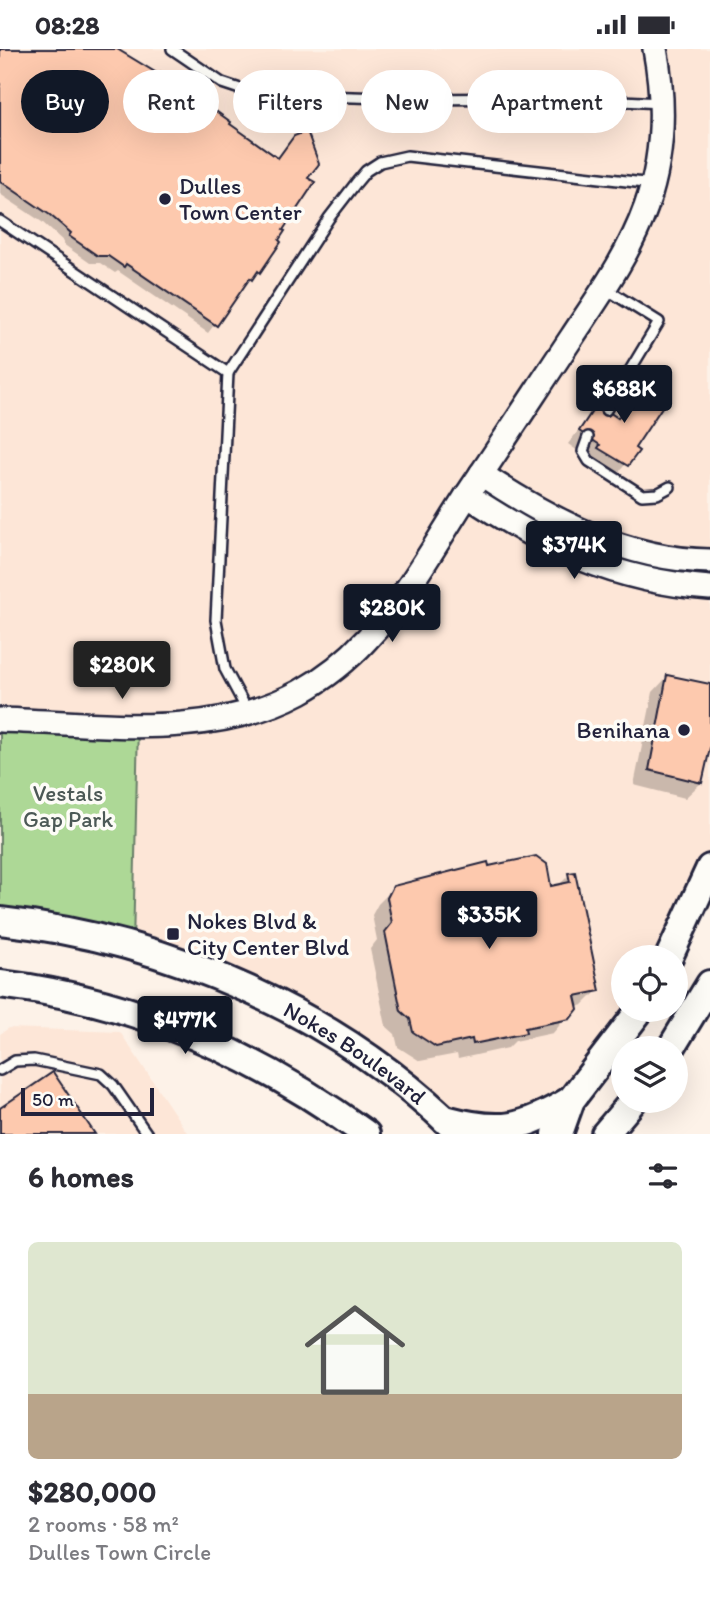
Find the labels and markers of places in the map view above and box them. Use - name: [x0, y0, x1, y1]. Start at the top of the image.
- place label: Dulles Town Center: [179, 172, 302, 226]
- marker: Dulles Town Center: [157, 191, 173, 207]
- pin: $688K: [575, 365, 673, 425]
- pin: $374K: [525, 521, 623, 581]
- pin: $280K: [343, 585, 441, 644]
- pin: $280K: [73, 641, 171, 701]
- place label: Benihana: [577, 716, 670, 744]
- marker: Benihana: [676, 722, 692, 738]
- pin: $335K: [440, 891, 538, 951]
- place label: Nokes Blvd & City Center Blvd: [187, 907, 349, 961]
- marker: Nokes Blvd & City Center Blvd: [165, 926, 181, 942]
- pin: $477K: [136, 997, 234, 1056]

